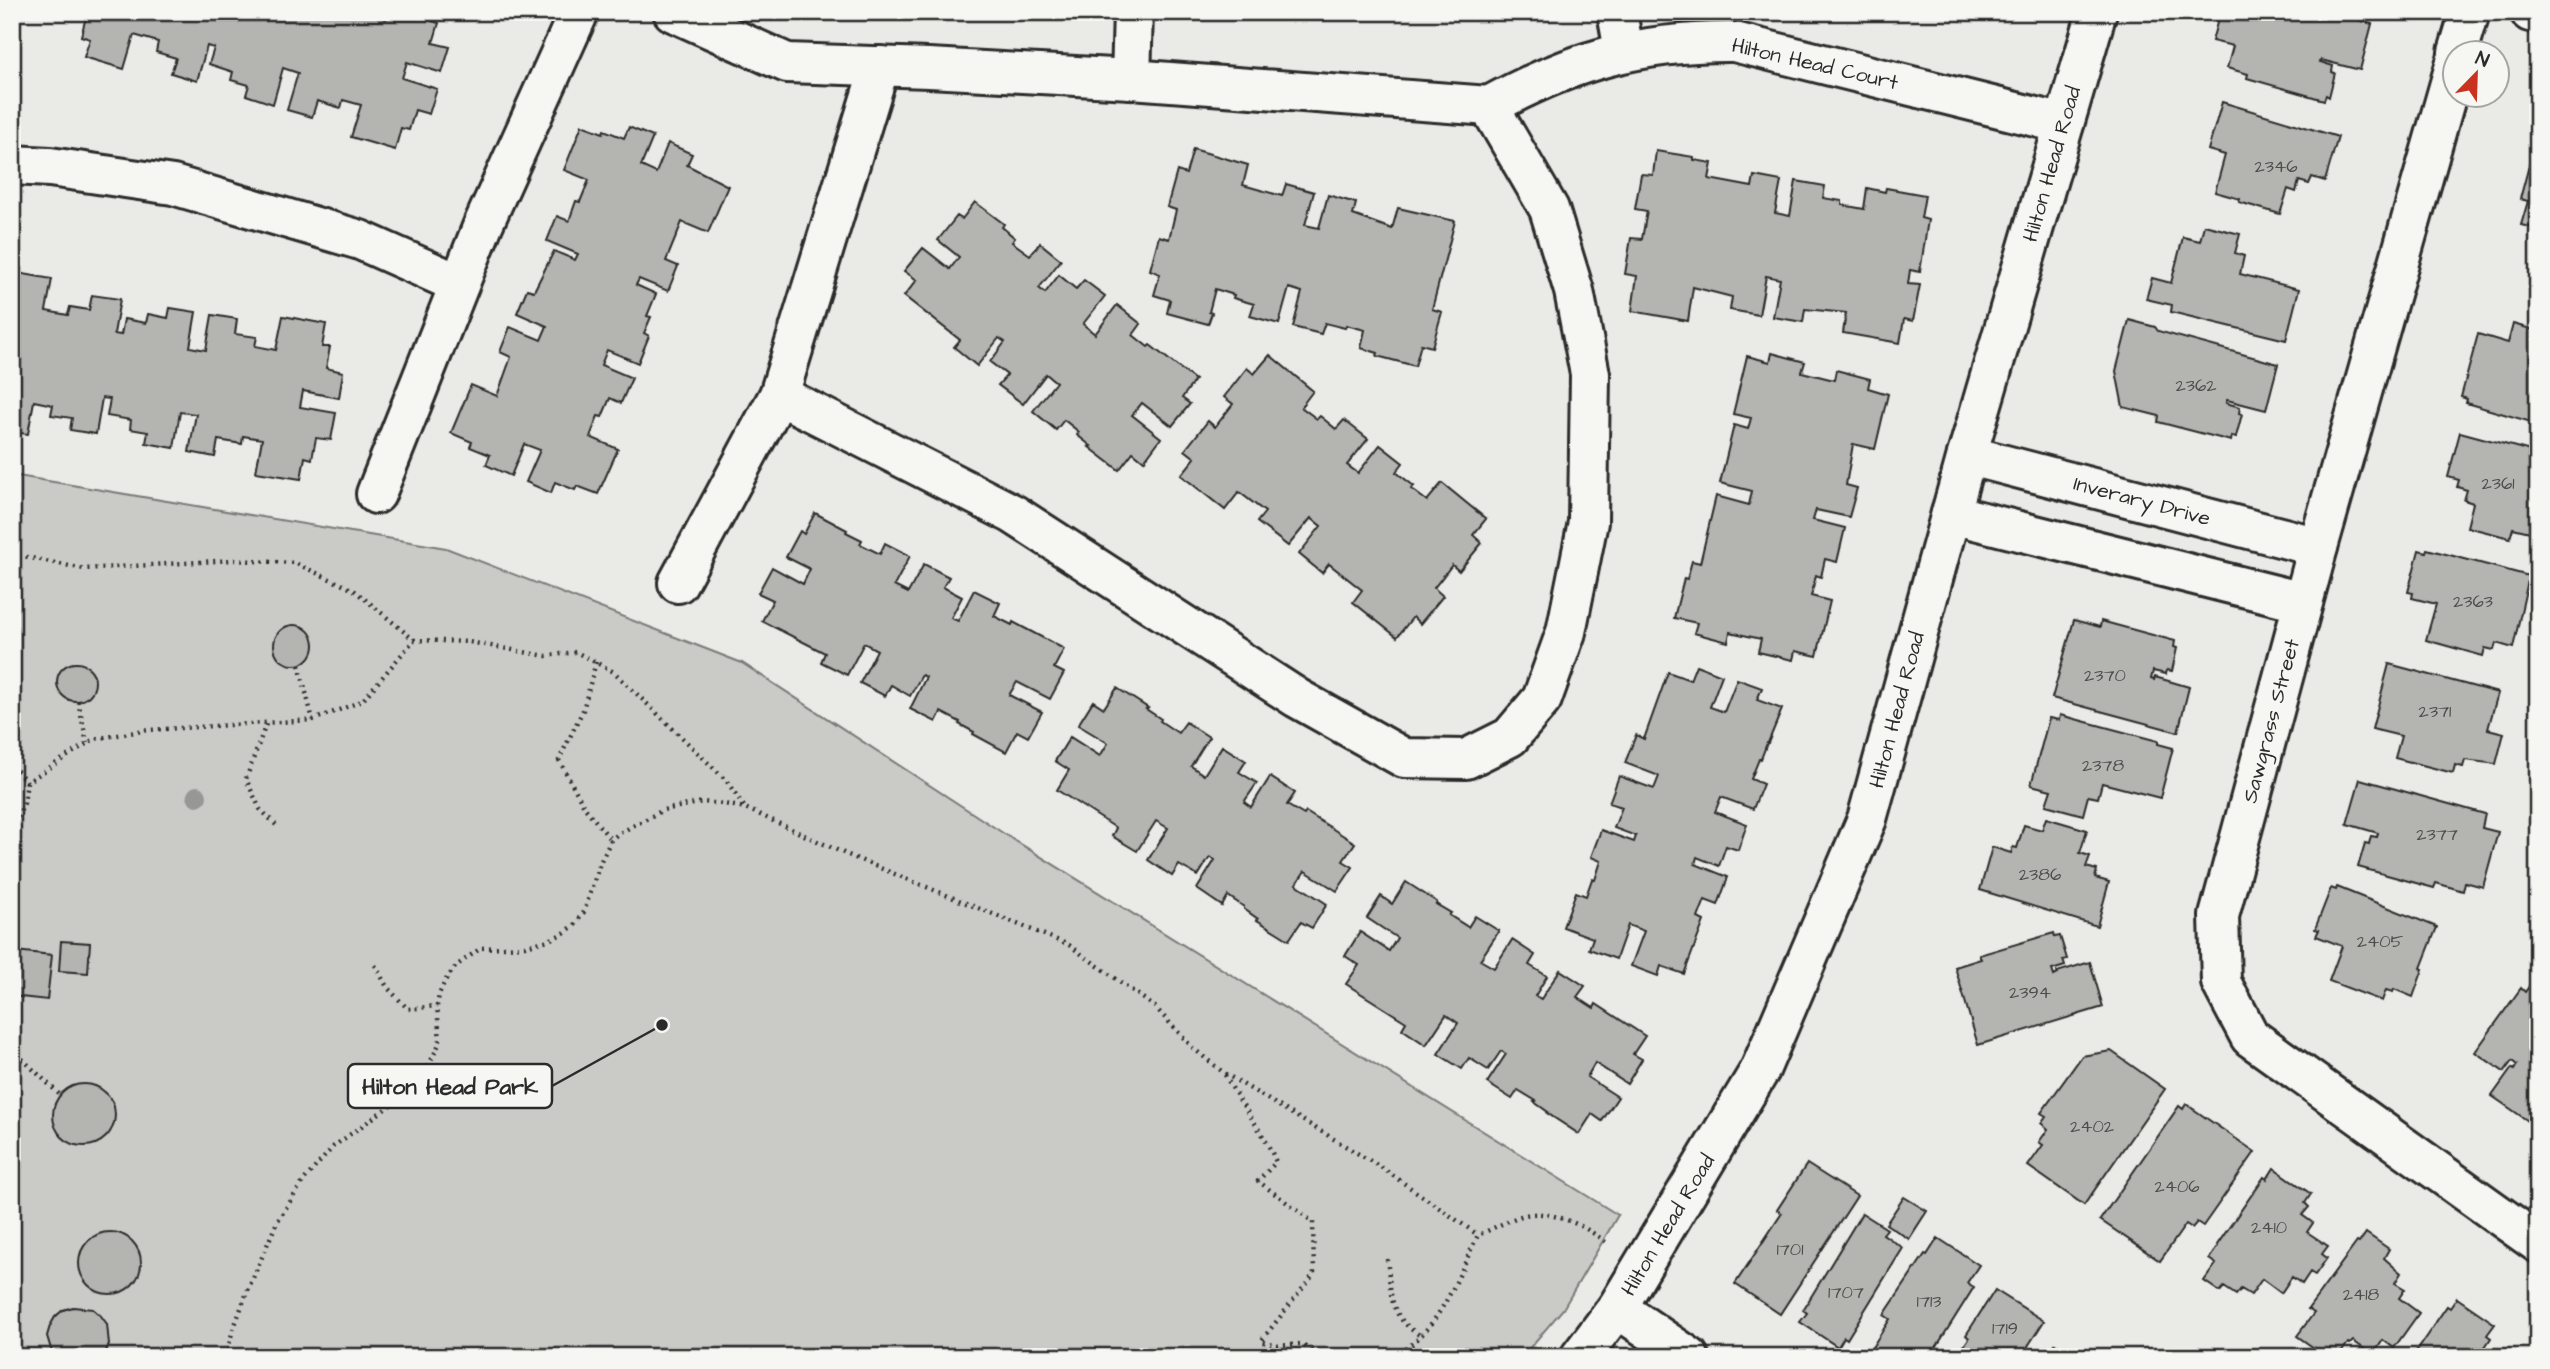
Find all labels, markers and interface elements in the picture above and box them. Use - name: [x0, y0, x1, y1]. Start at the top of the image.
- street label: Hilton Head Court: [1729, 31, 1901, 97]
- north arrow: [2442, 38, 2512, 108]
- text: N: [2471, 45, 2493, 75]
- street label: Hilton Head Road: [2016, 83, 2088, 245]
- house number: 2346: [2255, 154, 2298, 179]
- house number: 2362: [2175, 373, 2217, 398]
- street label: Inverary Drive: [2070, 469, 2214, 535]
- house number: 2361: [2481, 471, 2515, 496]
- house number: 2363: [2453, 589, 2493, 614]
- street label: Hilton Head Road: [1862, 628, 1932, 791]
- street label: Sawgrass Street: [2235, 635, 2309, 807]
- house number: 2370: [2084, 663, 2126, 688]
- house number: 2371: [2419, 699, 2451, 724]
- house number: 2378: [2082, 753, 2124, 778]
- house number: 2377: [2416, 822, 2458, 847]
- house number: 2386: [2019, 862, 2061, 887]
- house number: 2405: [2357, 929, 2404, 954]
- house number: 2394: [2009, 980, 2051, 1005]
- callout: Hilton Head Park: [348, 1064, 552, 1108]
- text: Hilton Head Park: [362, 1071, 539, 1103]
- house number: 2402: [2070, 1114, 2115, 1139]
- street label: Hilton Head Road: [1614, 1149, 1722, 1301]
- house number: 2406: [2154, 1174, 2200, 1199]
- house number: 2410: [2251, 1215, 2287, 1240]
- house number: 1701: [1776, 1237, 1804, 1262]
- house number: 1707: [1828, 1280, 1864, 1305]
- house number: 2418: [2343, 1282, 2380, 1307]
- house number: 1713: [1917, 1289, 1941, 1314]
- house number: 1719: [1992, 1316, 2018, 1341]

